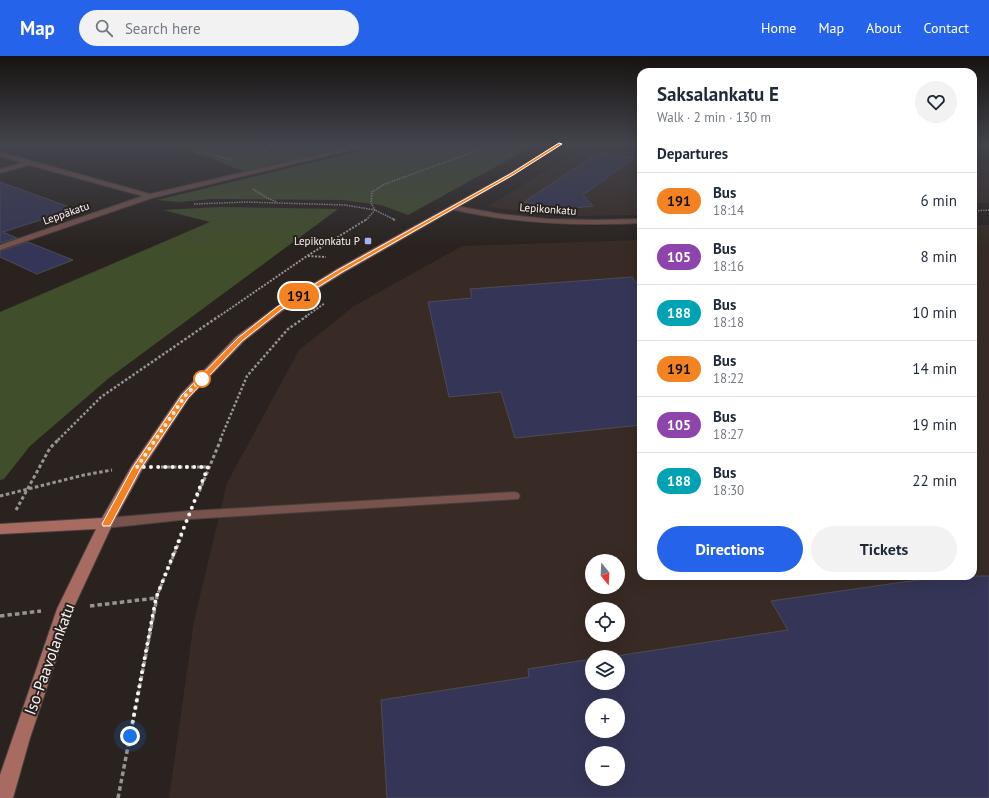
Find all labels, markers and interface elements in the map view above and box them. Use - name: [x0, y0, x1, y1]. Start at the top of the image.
- search box: [79, 10, 359, 46]
- text: Map: [20, 16, 55, 40]
- icon: search: [93, 17, 115, 39]
- text: Search here: [125, 19, 201, 38]
- text: Home: [761, 19, 796, 37]
- text: Map: [818, 19, 844, 37]
- text: About: [866, 19, 902, 37]
- text: Contact: [924, 19, 969, 37]
- button: heart: [915, 81, 957, 123]
- text: Saksalankatu E: [657, 82, 779, 106]
- text: Walk · 2 min · 130 m: [657, 109, 771, 126]
- text: Departures: [657, 144, 728, 163]
- text: Bus: [713, 183, 736, 202]
- text: 6 min: [920, 191, 957, 210]
- text: 191: [667, 192, 691, 210]
- street label: Leppäkatu: [41, 198, 91, 227]
- street label: Lepikonkatu: [519, 200, 577, 218]
- text: 18:14: [713, 202, 744, 219]
- place label: Lepikonkatu P: [294, 234, 360, 248]
- marker: Lepikonkatu P: [363, 236, 373, 246]
- text: Bus: [713, 239, 736, 258]
- text: 8 min: [920, 247, 957, 266]
- text: 105: [667, 248, 691, 266]
- text: 18:16: [713, 258, 744, 275]
- line badge: 191: [276, 283, 322, 309]
- text: 191: [287, 287, 311, 305]
- text: Bus: [713, 295, 736, 314]
- text: 10 min: [912, 303, 957, 322]
- text: 188: [667, 304, 691, 322]
- text: 18:18: [713, 314, 744, 331]
- text: Bus: [713, 351, 736, 370]
- text: 14 min: [912, 359, 957, 378]
- text: 191: [667, 360, 691, 378]
- unlabelled marker: [193, 370, 211, 388]
- text: 18:22: [713, 370, 744, 387]
- text: Bus: [713, 407, 736, 426]
- text: 19 min: [912, 415, 957, 434]
- text: 105: [667, 416, 691, 434]
- text: 18:27: [713, 426, 744, 443]
- text: Bus: [713, 463, 736, 482]
- text: 22 min: [912, 471, 957, 490]
- text: 188: [667, 472, 691, 490]
- text: 18:30: [713, 482, 744, 499]
- button: Directions: [657, 526, 803, 572]
- button: Tickets: [811, 526, 957, 572]
- north arrow: [585, 554, 625, 594]
- map controls: [585, 554, 625, 786]
- street label: Iso-Paavolankatu: [20, 601, 78, 717]
- button: locate: [585, 602, 625, 642]
- button: layers: [585, 650, 625, 690]
- button: +: [585, 698, 625, 738]
- your location: [120, 726, 140, 746]
- button: −: [585, 746, 625, 786]

